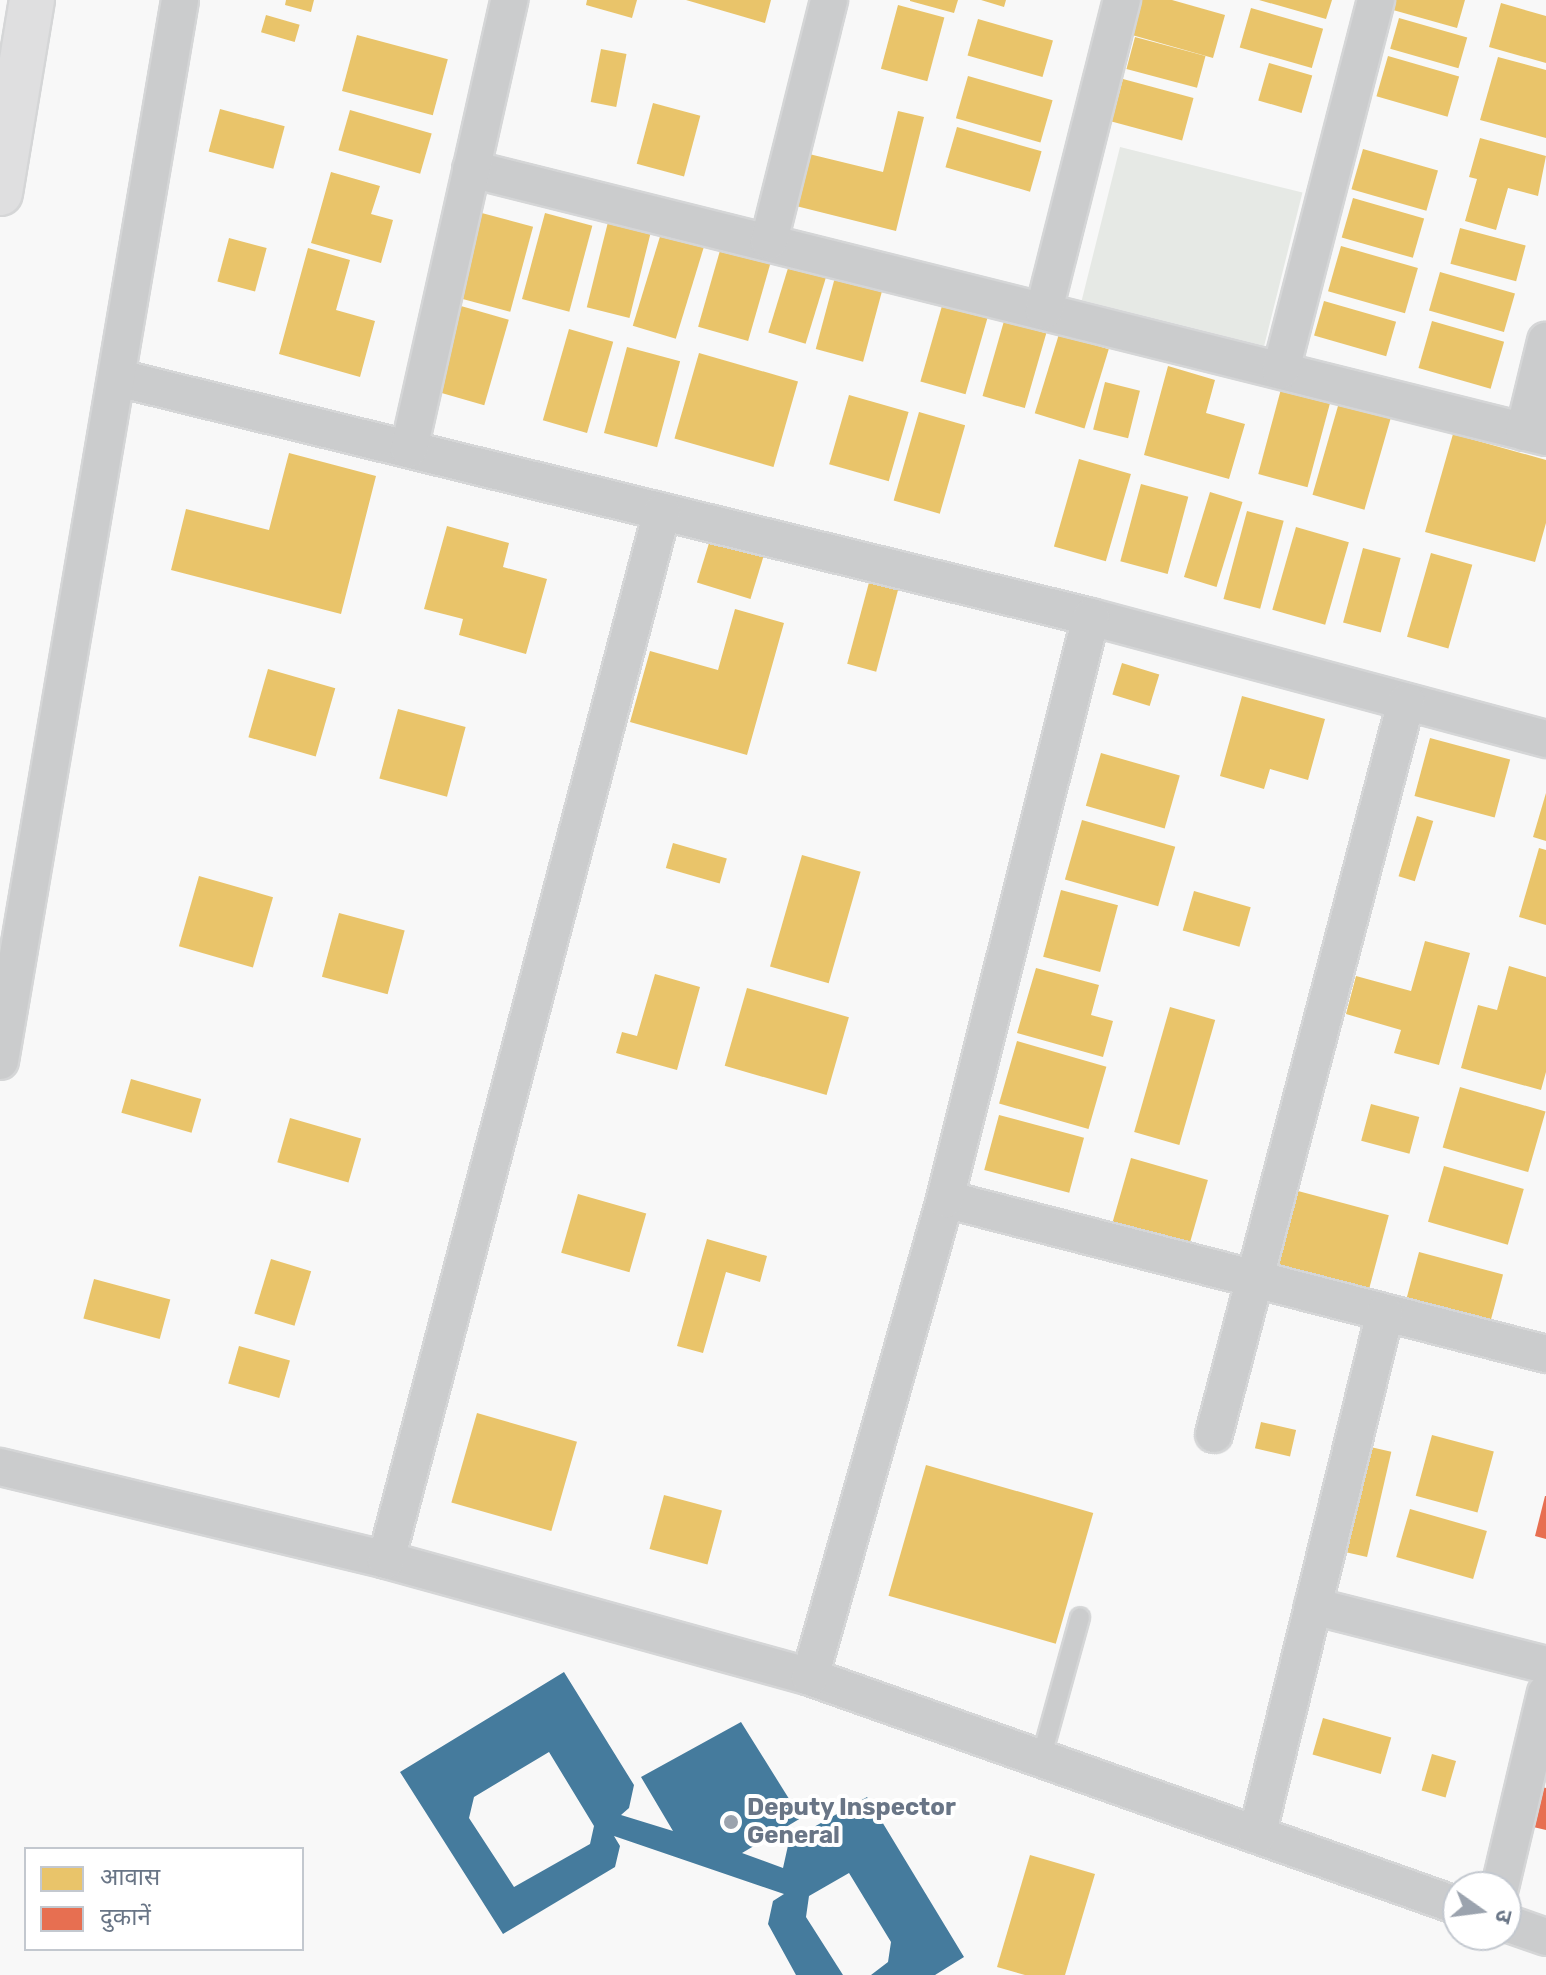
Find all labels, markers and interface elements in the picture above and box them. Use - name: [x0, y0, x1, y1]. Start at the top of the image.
- place label: Deputy Inspector General: [747, 1794, 956, 1850]
- marker: Deputy Inspector General: [722, 1813, 740, 1831]
- legend: [24, 1847, 304, 1951]
- text: आवास: [100, 1863, 160, 1891]
- north arrow: [1442, 1871, 1522, 1951]
- text: दुकानें: [100, 1903, 151, 1931]
- text: उ: [1489, 1907, 1518, 1926]

